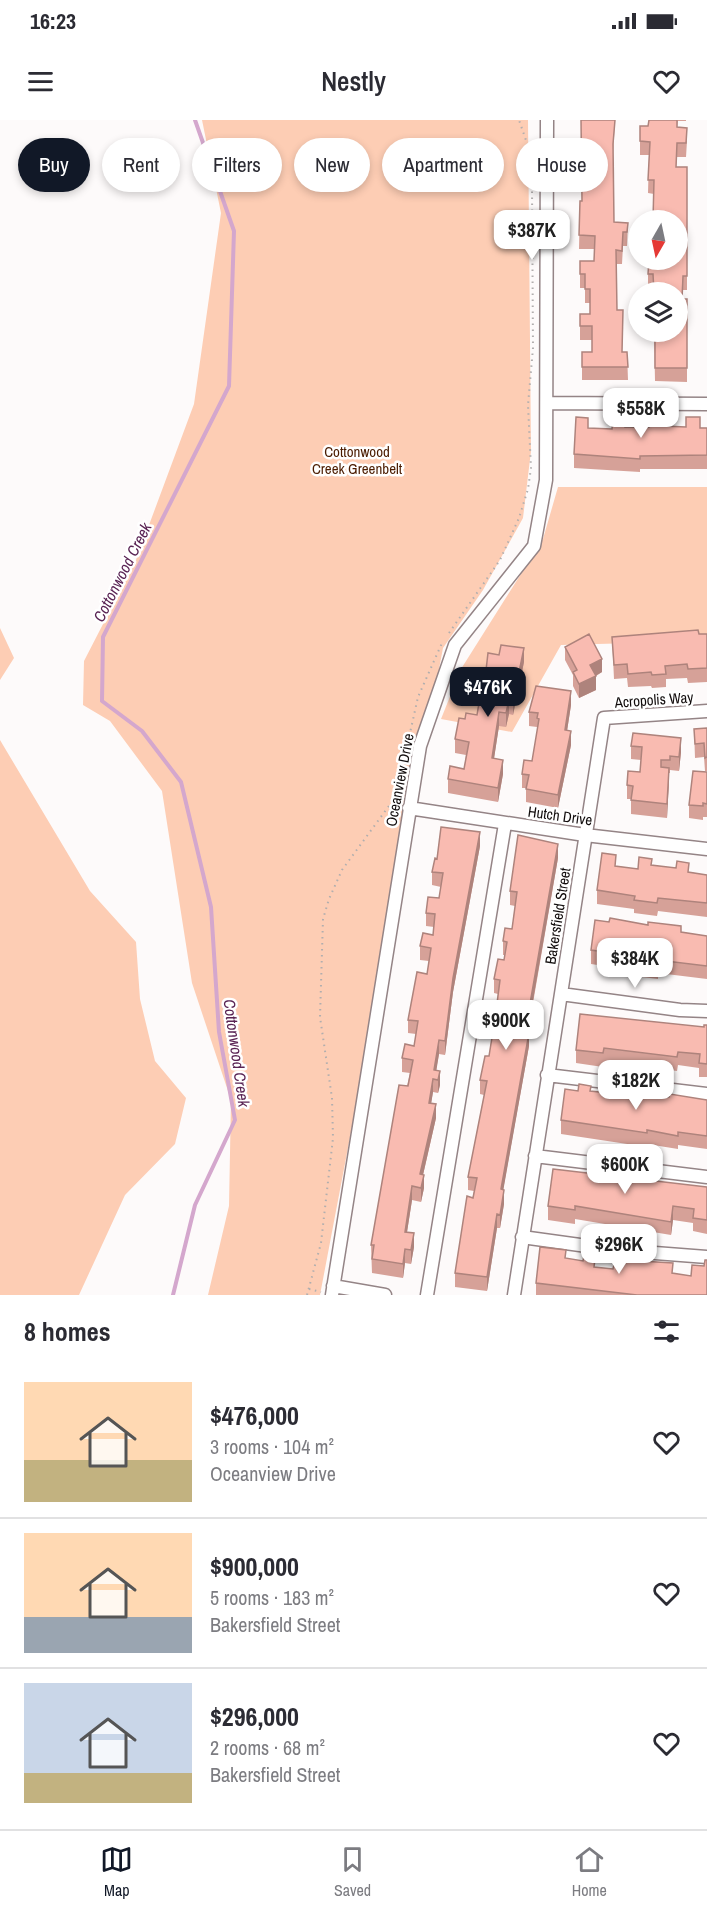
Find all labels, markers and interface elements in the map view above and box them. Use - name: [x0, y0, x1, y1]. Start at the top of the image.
- text: 16:23: [30, 6, 76, 36]
- text: Nestly: [321, 63, 386, 99]
- icon: menu: [24, 65, 57, 98]
- icon: heart: [650, 65, 683, 98]
- chip: Buy: [18, 138, 90, 192]
- chip: Rent: [102, 138, 180, 192]
- chip: Filters: [192, 138, 282, 192]
- chip: New: [294, 138, 370, 192]
- chip: Apartment: [382, 138, 504, 192]
- chip: House: [516, 138, 608, 192]
- pin: $387K: [490, 210, 574, 261]
- north arrow: [628, 210, 688, 270]
- map controls: [628, 210, 688, 342]
- text: $387K: [508, 216, 556, 243]
- button: layers: [628, 282, 688, 342]
- pin: $558K: [599, 388, 683, 439]
- text: $558K: [617, 394, 665, 421]
- park label: Cottonwood Creek Greenbelt: [312, 441, 403, 479]
- water label: Cottonwood Creek: [88, 518, 157, 625]
- pin: $476K: [446, 667, 530, 718]
- text: $476K: [464, 673, 512, 700]
- street label: Acropolis Way: [613, 686, 695, 713]
- street label: Oceanview Drive: [380, 731, 419, 828]
- street label: Hutch Drive: [526, 801, 594, 830]
- street label: Bakersfield Street: [539, 865, 576, 966]
- pin: $384K: [593, 938, 677, 989]
- text: $384K: [611, 944, 659, 971]
- water label: Cottonwood Creek: [219, 998, 256, 1109]
- pin: $900K: [464, 1000, 548, 1051]
- text: $900K: [482, 1006, 530, 1033]
- pin: $182K: [594, 1060, 678, 1111]
- text: $182K: [612, 1066, 660, 1093]
- pin: $600K: [583, 1144, 667, 1195]
- text: $600K: [601, 1150, 649, 1177]
- pin: $296K: [577, 1224, 661, 1275]
- text: $296K: [595, 1230, 643, 1257]
- text: 8 homes: [24, 1314, 111, 1349]
- icon: filters: [650, 1315, 683, 1348]
- text: $476,000: [210, 1398, 299, 1433]
- icon: home: [72, 1406, 144, 1478]
- icon: heart: [650, 1426, 683, 1459]
- text: 3 rooms · 104 m²: [210, 1433, 334, 1460]
- text: Oceanview Drive: [210, 1460, 336, 1487]
- text: $900,000: [210, 1549, 299, 1584]
- icon: home: [72, 1557, 144, 1629]
- icon: heart: [650, 1577, 683, 1610]
- text: 5 rooms · 183 m²: [210, 1584, 334, 1611]
- text: Bakersfield Street: [210, 1611, 340, 1638]
- text: $296,000: [210, 1699, 299, 1734]
- icon: home: [72, 1707, 144, 1779]
- icon: heart: [650, 1727, 683, 1760]
- text: 2 rooms · 68 m²: [210, 1734, 325, 1761]
- text: Bakersfield Street: [210, 1761, 340, 1788]
- tab: Map: [100, 1843, 133, 1901]
- tab: Saved: [334, 1843, 371, 1901]
- tab: Home: [572, 1843, 607, 1901]

